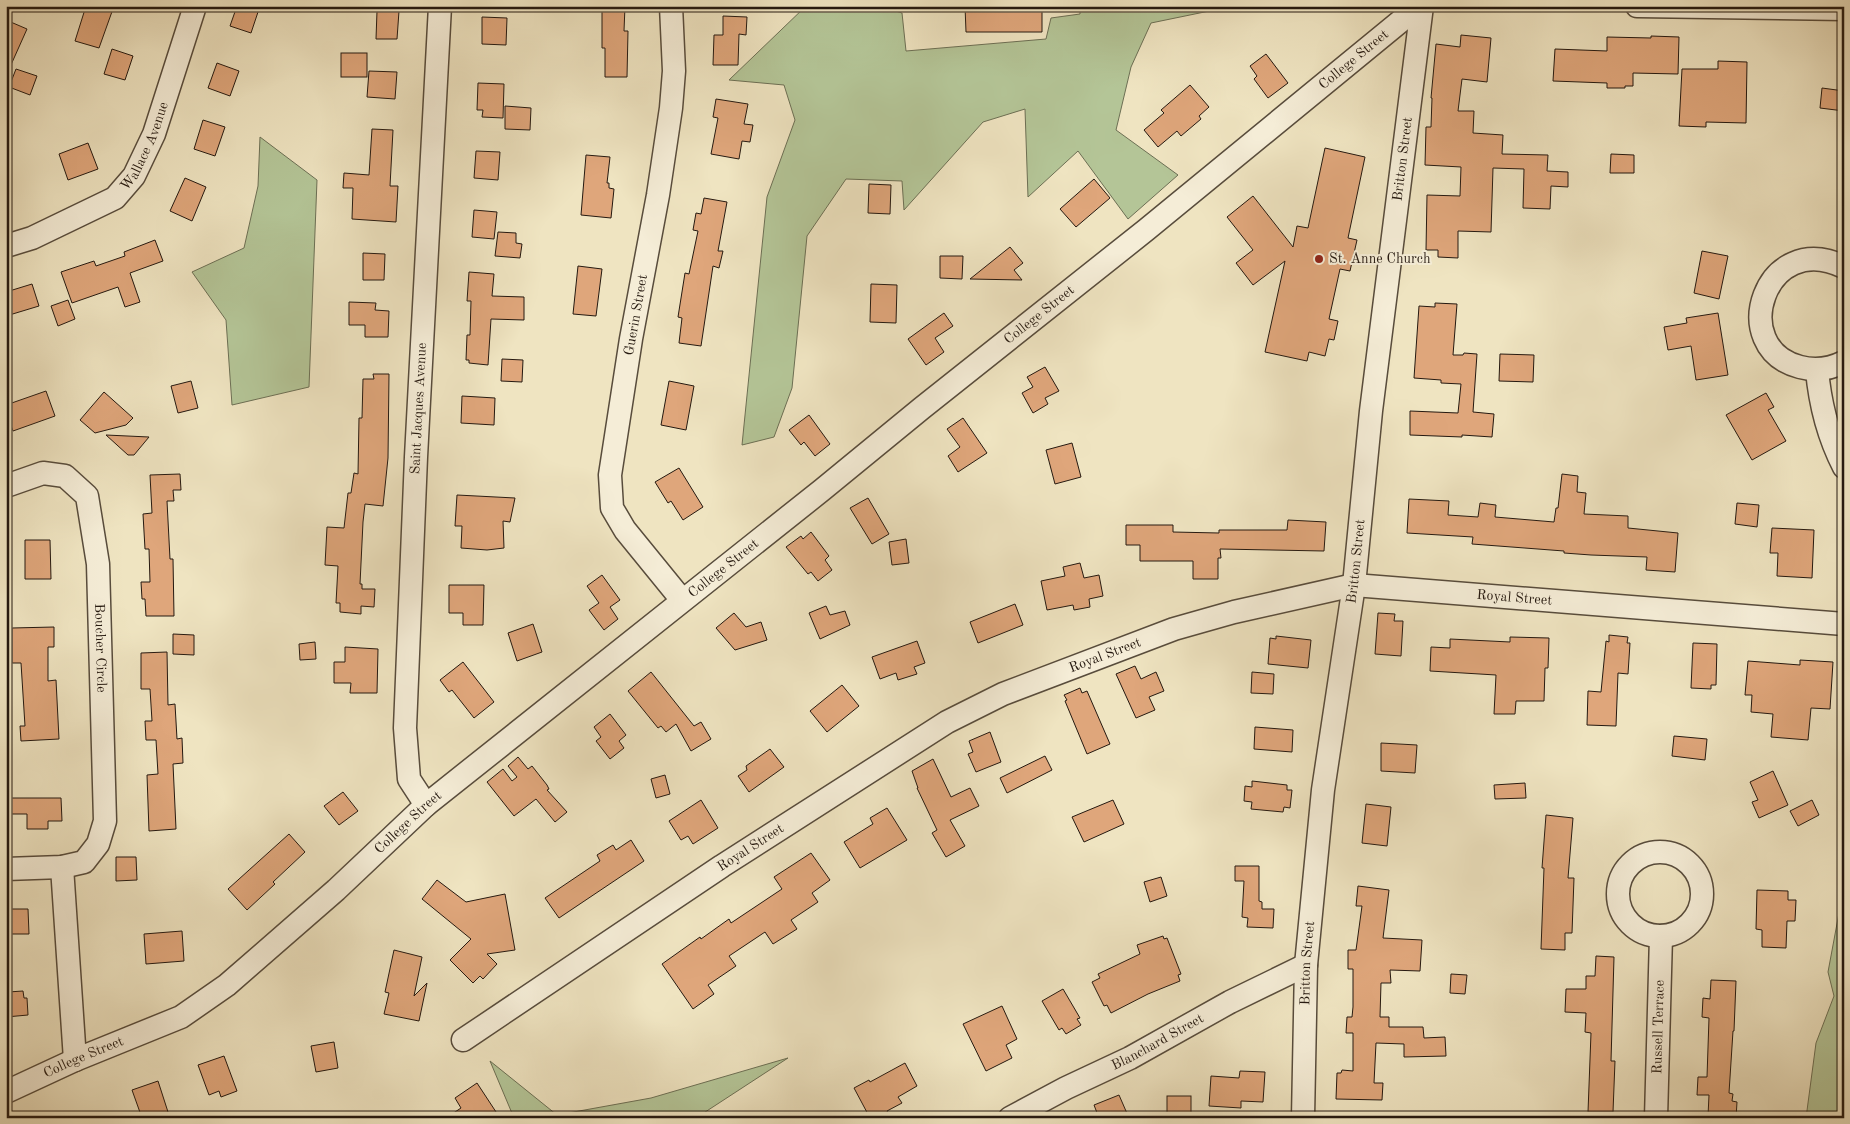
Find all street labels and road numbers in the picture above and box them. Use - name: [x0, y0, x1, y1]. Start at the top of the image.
- street label: College Street: [1316, 27, 1391, 92]
- street label: Wallace Avenue: [118, 100, 171, 193]
- street label: Britton Street: [1391, 116, 1415, 202]
- street label: Guerin Street: [622, 273, 650, 357]
- street label: College Street: [1001, 283, 1077, 347]
- street label: Saint Jacques Avenue: [408, 342, 429, 475]
- street label: Britton Street: [1344, 518, 1367, 604]
- street label: College Street: [686, 536, 761, 600]
- street label: Royal Street: [1476, 588, 1553, 608]
- street label: Boucher Circle: [92, 603, 108, 693]
- street label: Royal Street: [1067, 635, 1143, 675]
- street label: College Street: [372, 788, 444, 857]
- street label: Royal Street: [715, 821, 786, 874]
- street label: Britton Street: [1298, 920, 1317, 1005]
- street label: Russell Terrace: [1650, 980, 1667, 1074]
- street label: Blanchard Street: [1109, 1011, 1206, 1073]
- street label: College Street: [41, 1034, 126, 1081]

